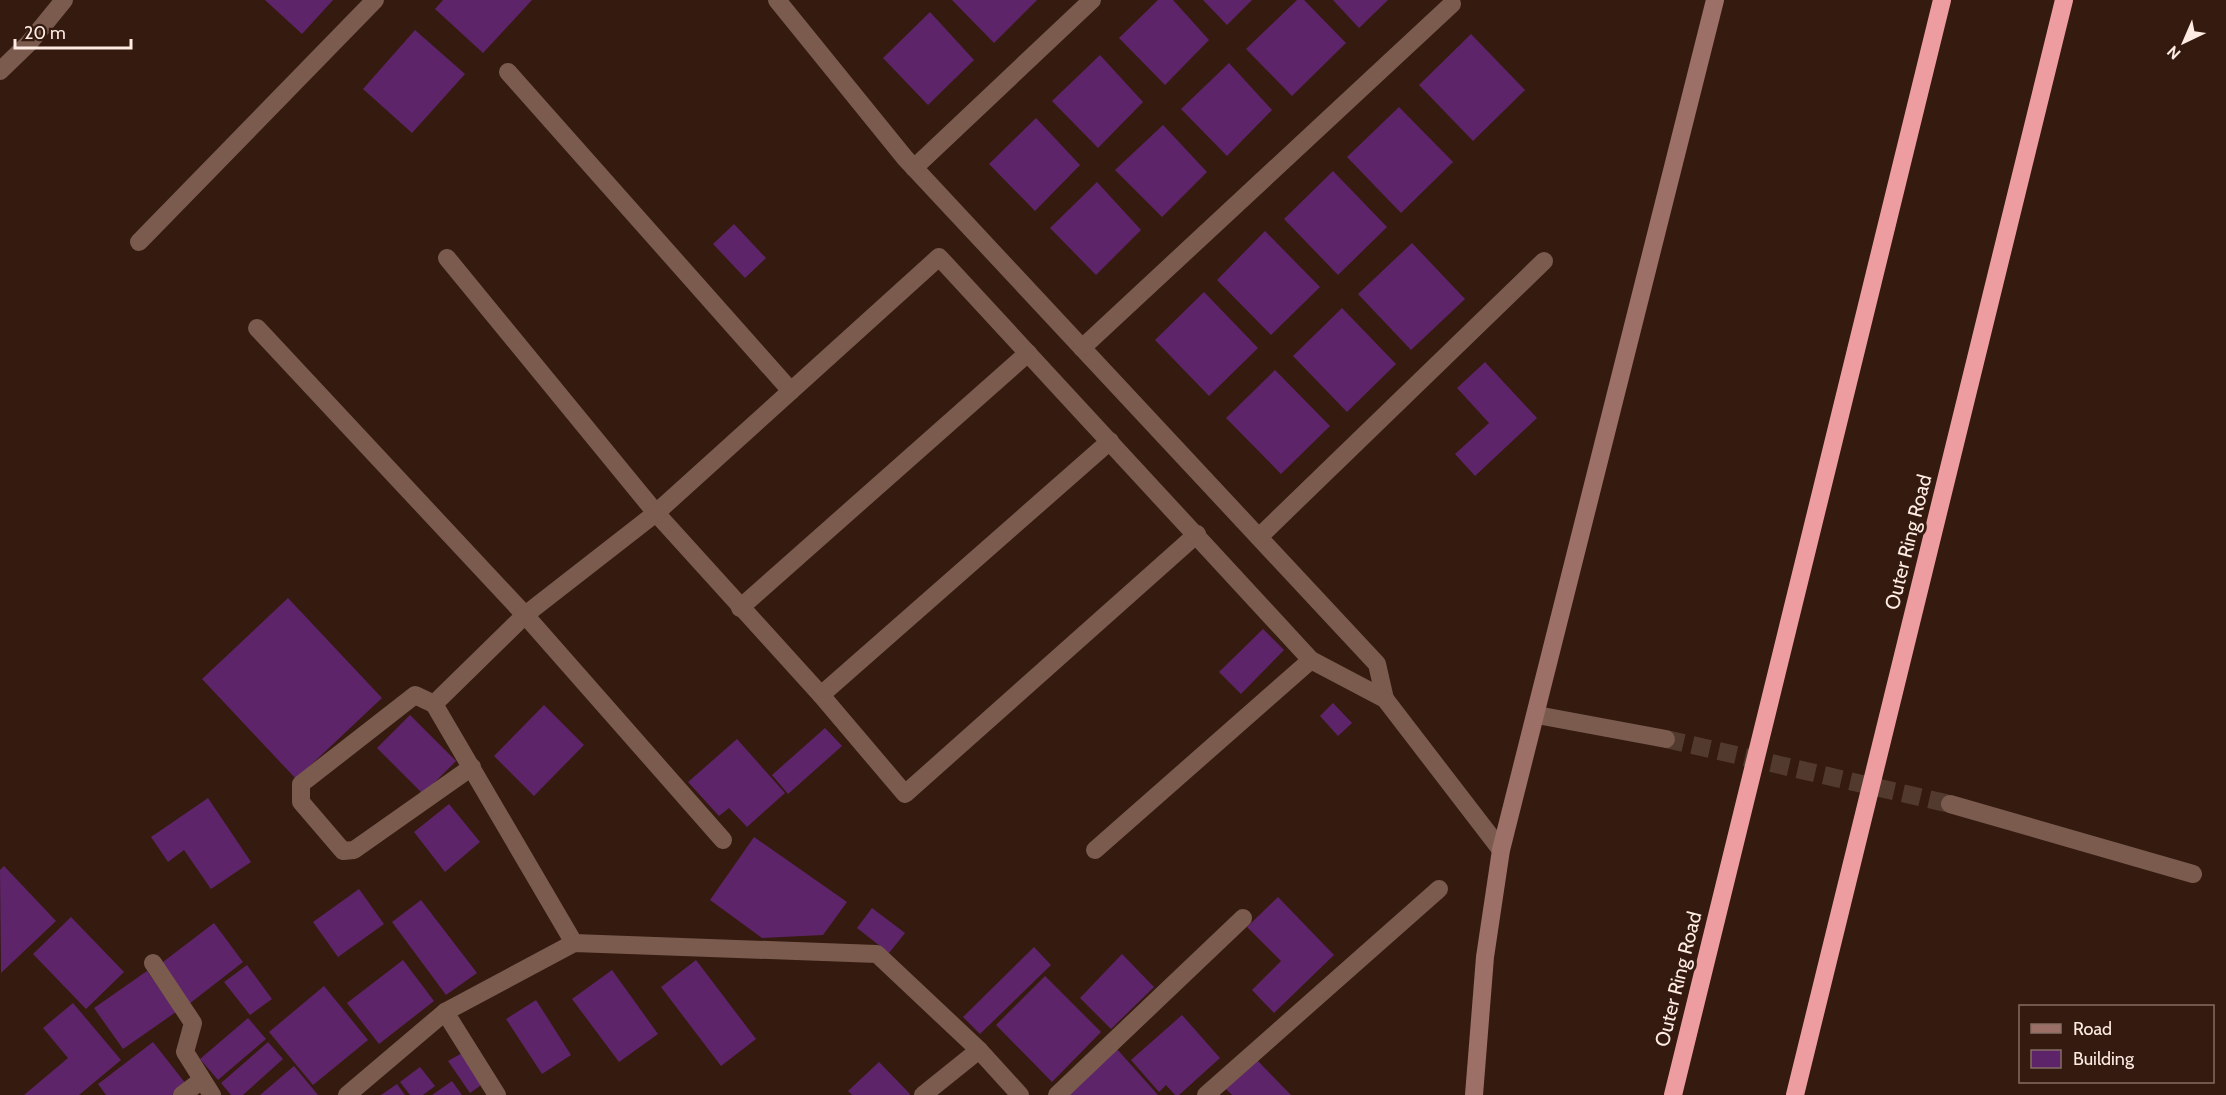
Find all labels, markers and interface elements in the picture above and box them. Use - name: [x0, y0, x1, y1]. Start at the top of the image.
- scale bar: [15, 12, 130, 50]
- north arrow: [2154, 12, 2214, 72]
- text: 20 m: [24, 22, 66, 44]
- text: N: [2163, 42, 2185, 63]
- street label: Outer Ring Road: [1880, 472, 1936, 612]
- street label: Outer Ring Road: [1650, 909, 1706, 1049]
- legend: [2019, 1005, 2214, 1083]
- text: Road: [2073, 1018, 2112, 1040]
- text: Building: [2073, 1048, 2135, 1070]

